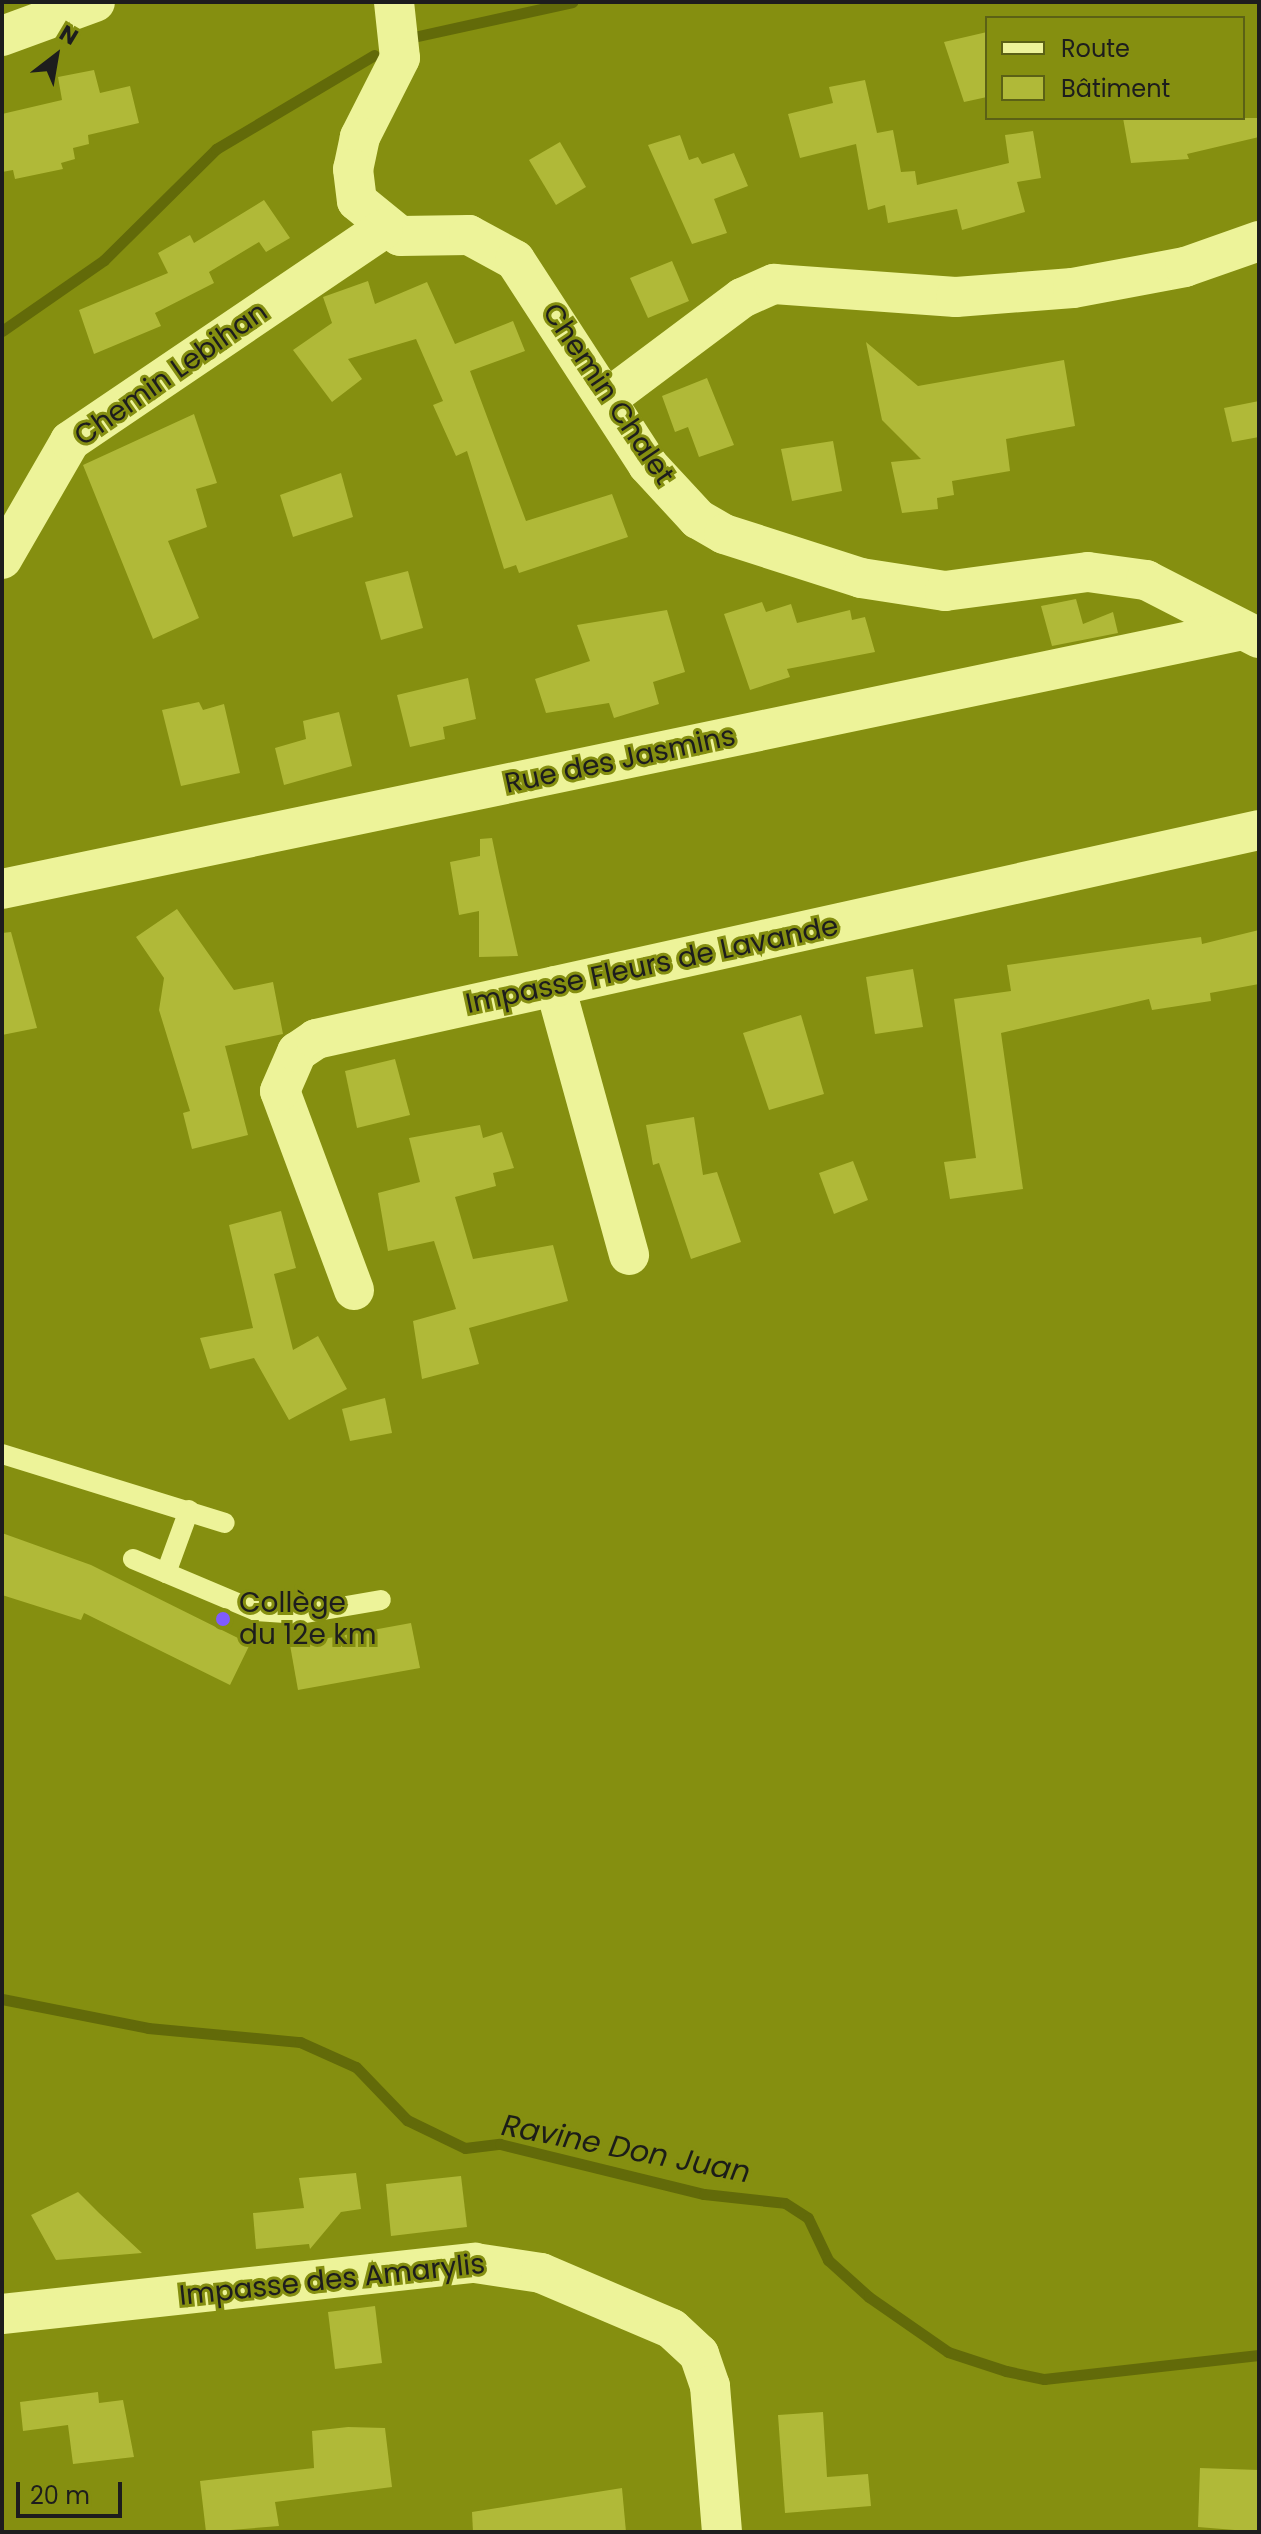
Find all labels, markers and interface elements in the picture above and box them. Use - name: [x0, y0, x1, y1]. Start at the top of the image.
- north arrow: [16, 16, 96, 96]
- legend: [985, 16, 1245, 120]
- text: N: [54, 17, 84, 53]
- text: Route: [1061, 32, 1130, 65]
- text: Bâtiment: [1061, 72, 1170, 105]
- street label: Chemin Lebihan: [68, 295, 274, 453]
- street label: Chemin Chalet: [535, 297, 681, 491]
- street label: Rue des Jasmins: [502, 719, 738, 801]
- street label: Impasse Fleurs de Lavande: [463, 909, 841, 1021]
- place label: Collège du 12e km: [239, 1586, 376, 1652]
- marker: Collège du 12e km: [214, 1610, 232, 1628]
- water label: Ravine Don Juan: [499, 2107, 753, 2191]
- street label: Impasse des Amarylis: [177, 2247, 487, 2313]
- scale bar: [20, 2466, 126, 2516]
- text: 20 m: [30, 2479, 90, 2512]

